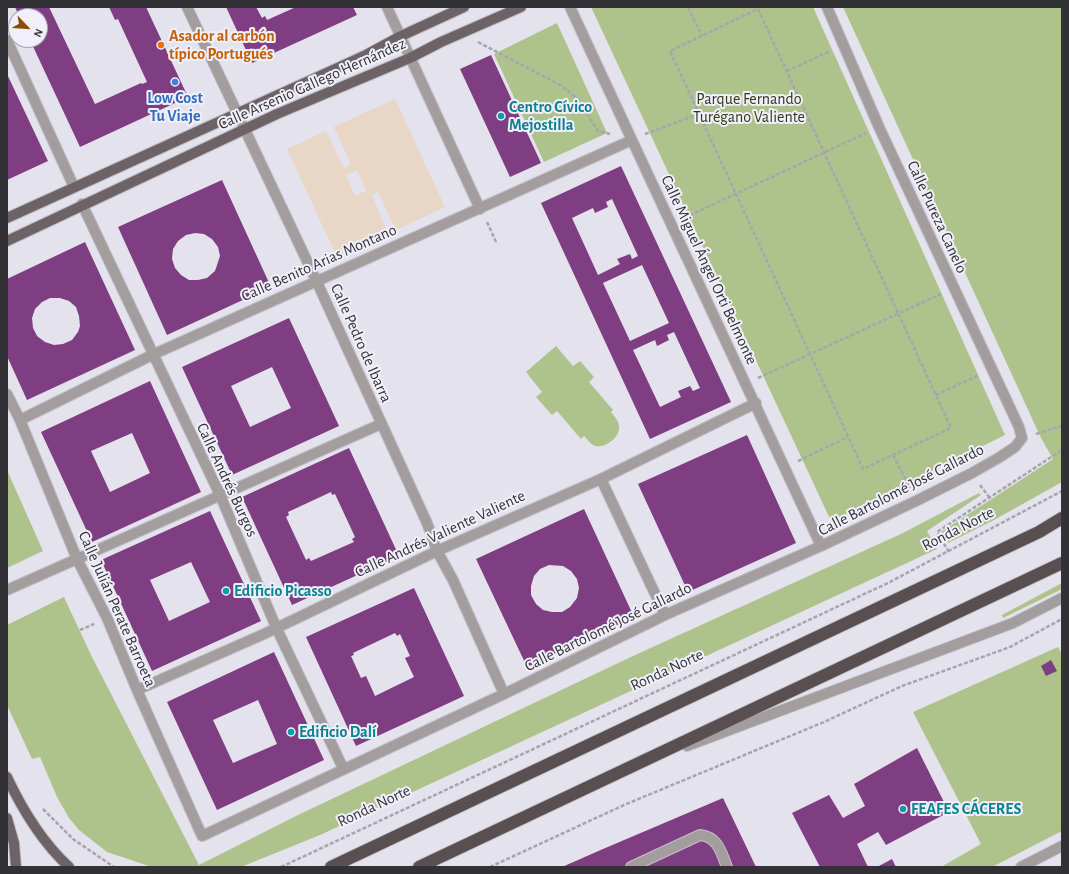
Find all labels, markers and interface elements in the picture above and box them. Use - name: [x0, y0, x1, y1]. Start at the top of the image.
- north arrow: [8, 8, 48, 48]
- place label: Asador al carbón típico Portugués: [169, 26, 275, 64]
- text: N: [32, 27, 45, 39]
- street label: Calle Arsenio Gallego Hernández: [215, 34, 409, 134]
- marker: Asador al carbón típico Portugués: [156, 40, 166, 50]
- marker: Low Cost Tu Viaje: [170, 77, 180, 87]
- place label: Low Cost Tu Viaje: [147, 88, 203, 126]
- park label: Parque Fernando Turégano Valiente: [693, 89, 805, 127]
- place label: Centro Cívico Mejostilla: [509, 97, 592, 135]
- marker: Centro Cívico Mejostilla: [496, 111, 506, 121]
- street label: Calle Pureza Canelo: [903, 158, 971, 276]
- street label: Calle Miguel Ángel Orti Belmonte: [657, 172, 761, 368]
- street label: Calle Benito Arias Montano: [238, 220, 400, 306]
- street label: Calle Pedro de Ibarra: [326, 281, 396, 405]
- street label: Calle Andrés Burgos: [192, 420, 262, 540]
- street label: Calle Bartolomé José Gallardo: [815, 440, 987, 540]
- street label: Calle Andrés Valiente Valiente: [352, 486, 528, 582]
- street label: Ronda Norte: [919, 503, 997, 555]
- street label: Calle Julián Perate Barroeta: [74, 528, 160, 690]
- street label: Calle Bartolomé José Gallardo: [521, 578, 695, 676]
- place label: Edificio Picasso: [234, 581, 332, 601]
- marker: Edificio Picasso: [221, 586, 231, 596]
- street label: Ronda Norte: [627, 645, 707, 695]
- place label: Edificio Dalí: [299, 722, 376, 742]
- marker: Edificio Dalí: [286, 727, 296, 737]
- street label: Ronda Norte: [334, 781, 414, 831]
- place label: FEAFES CÁCERES: [911, 799, 1021, 819]
- marker: FEAFES CÁCERES: [898, 804, 908, 814]

